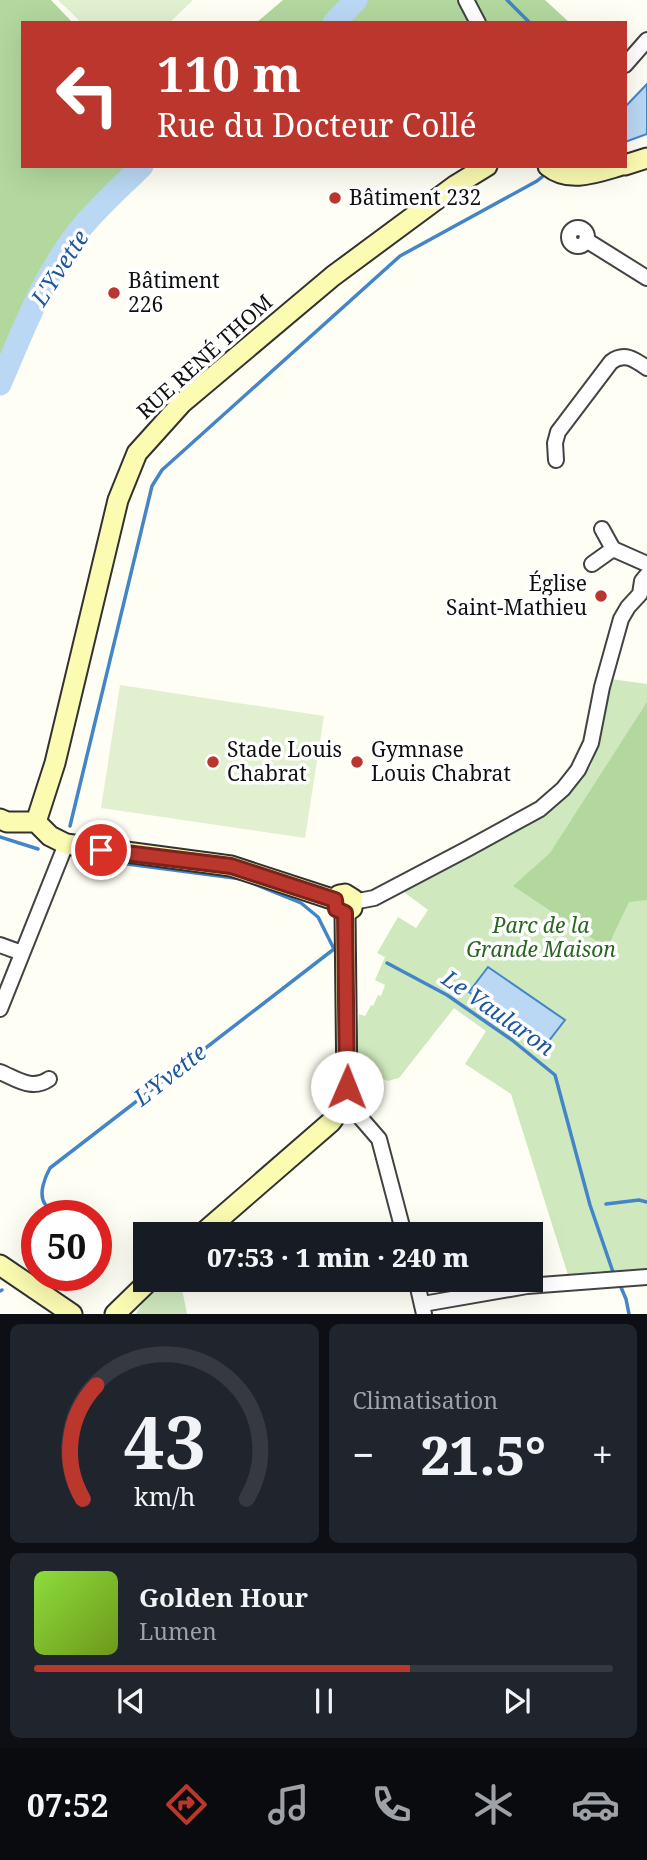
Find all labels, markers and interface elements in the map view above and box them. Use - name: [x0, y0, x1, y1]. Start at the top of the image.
- text: 110 m: [157, 40, 301, 106]
- icon: left: [42, 49, 133, 140]
- text: Rue du Docteur Collé: [157, 103, 477, 146]
- place label: Bâtiment 232: [349, 183, 481, 211]
- marker: Bâtiment 232: [327, 190, 343, 206]
- water label: L'Yvette: [22, 223, 96, 312]
- place label: Bâtiment 226: [128, 266, 220, 318]
- marker: Bâtiment 226: [106, 285, 122, 301]
- street label: RUE RENÉ THOM: [131, 288, 278, 425]
- place label: Église Saint-Mathieu: [446, 569, 587, 621]
- marker: Église Saint-Mathieu: [593, 588, 609, 604]
- place label: Stade Louis Chabrat: [227, 735, 342, 787]
- place label: Gymnase Louis Chabrat: [371, 735, 511, 787]
- marker: Stade Louis Chabrat: [205, 754, 221, 770]
- marker: Gymnase Louis Chabrat: [349, 754, 365, 770]
- pin: [71, 820, 131, 880]
- icon: arrive: [82, 831, 120, 869]
- park label: Parc de la Grande Maison: [466, 911, 616, 963]
- water label: Le Vaularon: [435, 961, 561, 1063]
- water label: L'Yvette: [126, 1036, 212, 1113]
- position arrow: [310, 1050, 384, 1124]
- speed limit sign: 50: [21, 1200, 112, 1291]
- text: 07:53 · 1 min · 240 m: [207, 1239, 469, 1275]
- text: Climatisation: [353, 1384, 498, 1416]
- text: 43: [123, 1392, 205, 1491]
- text: 21.5°: [420, 1419, 546, 1490]
- text: −: [353, 1428, 375, 1480]
- text: +: [592, 1428, 613, 1480]
- text: km/h: [134, 1479, 195, 1513]
- text: Golden Hour: [139, 1579, 308, 1615]
- text: Lumen: [139, 1615, 217, 1647]
- icon: previous: [112, 1682, 150, 1720]
- icon: pause: [305, 1682, 343, 1720]
- icon: next: [498, 1682, 536, 1720]
- icon: directions: [162, 1780, 211, 1829]
- icon: music: [264, 1780, 313, 1829]
- icon: phone: [367, 1780, 416, 1829]
- icon: climate: [469, 1780, 518, 1829]
- icon: car: [571, 1780, 620, 1829]
- text: 07:52: [27, 1783, 109, 1826]

